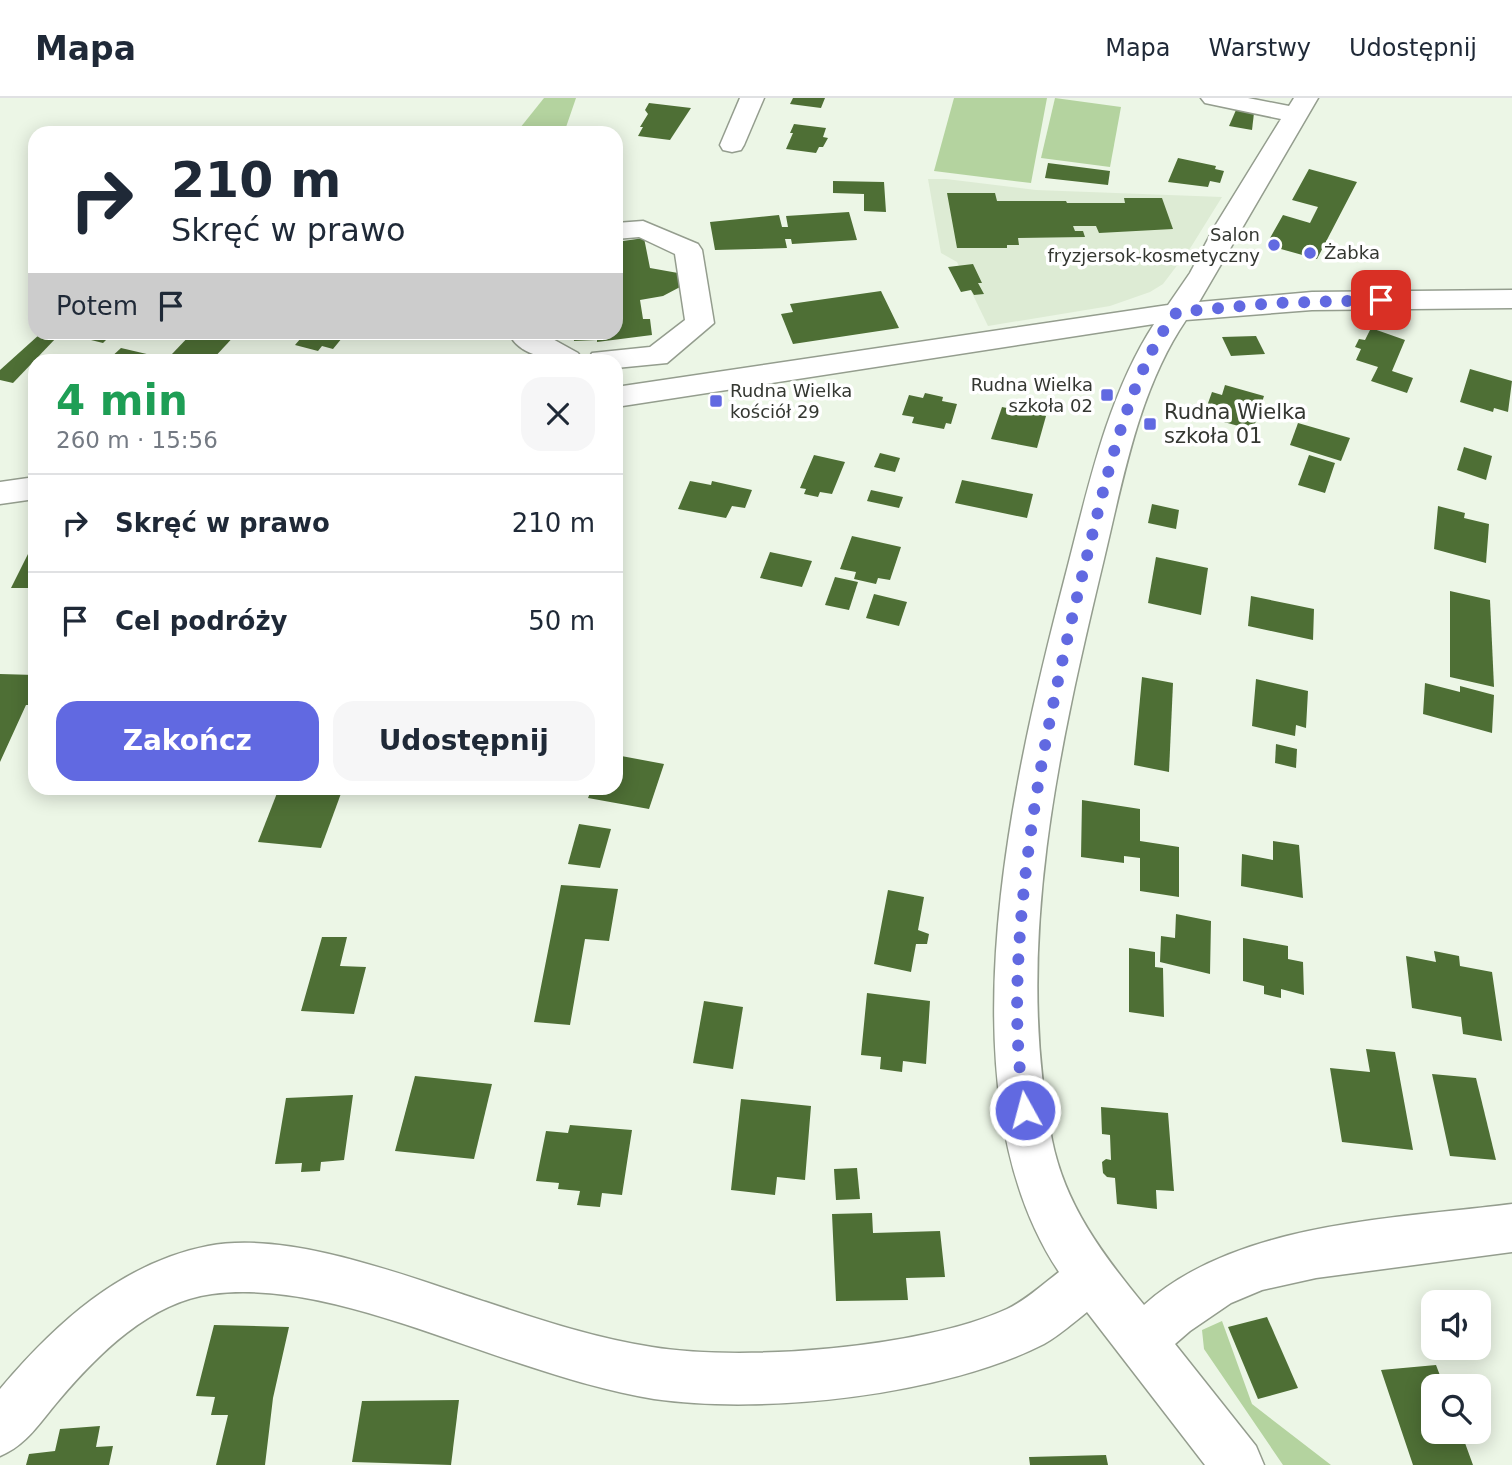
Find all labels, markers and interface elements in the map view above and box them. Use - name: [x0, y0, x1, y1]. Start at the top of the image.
- text: Mapa: [35, 29, 136, 68]
- text: Mapa: [1105, 34, 1171, 62]
- text: Warstwy: [1209, 34, 1311, 62]
- text: Udostępnij: [1349, 34, 1477, 62]
- text: 210 m: [171, 152, 341, 209]
- icon: right: [56, 154, 147, 245]
- text: Skręć w prawo: [171, 211, 406, 249]
- place label: Salon fryzjersok-kosmetyczny: [1047, 224, 1260, 266]
- marker: Salon fryzjersok-kosmetyczny: [1266, 237, 1282, 253]
- place label: Żabka: [1324, 242, 1380, 263]
- marker: Żabka: [1302, 245, 1318, 261]
- pin: [1351, 270, 1411, 330]
- icon: arrive: [1362, 281, 1400, 319]
- icon: arrive: [152, 287, 190, 325]
- text: Potem: [56, 291, 138, 321]
- place label: Rudna Wielka szkoła 02: [971, 374, 1093, 416]
- text: 4 min: [56, 376, 188, 425]
- button: close: [521, 377, 595, 451]
- place label: Rudna Wielka kościół 29: [730, 380, 852, 422]
- marker: Rudna Wielka szkoła 02: [1099, 387, 1115, 403]
- marker: Rudna Wielka kościół 29: [708, 393, 724, 409]
- place label: Rudna Wielka szkoła 01: [1164, 400, 1307, 448]
- marker: Rudna Wielka szkoła 01: [1142, 416, 1158, 432]
- text: 260 m · 15:56: [56, 427, 218, 453]
- icon: right: [56, 504, 94, 542]
- text: Skręć w prawo: [115, 508, 330, 538]
- text: 210 m: [512, 508, 595, 538]
- icon: arrive: [56, 602, 94, 640]
- text: Cel podróży: [115, 606, 288, 636]
- text: 50 m: [528, 606, 595, 636]
- button: Zakończ: [56, 701, 319, 781]
- button: Udostępnij: [333, 701, 595, 781]
- position arrow: [988, 1073, 1062, 1147]
- map controls: [1421, 1290, 1491, 1444]
- button: sound: [1421, 1290, 1491, 1360]
- button: search: [1421, 1374, 1491, 1444]

